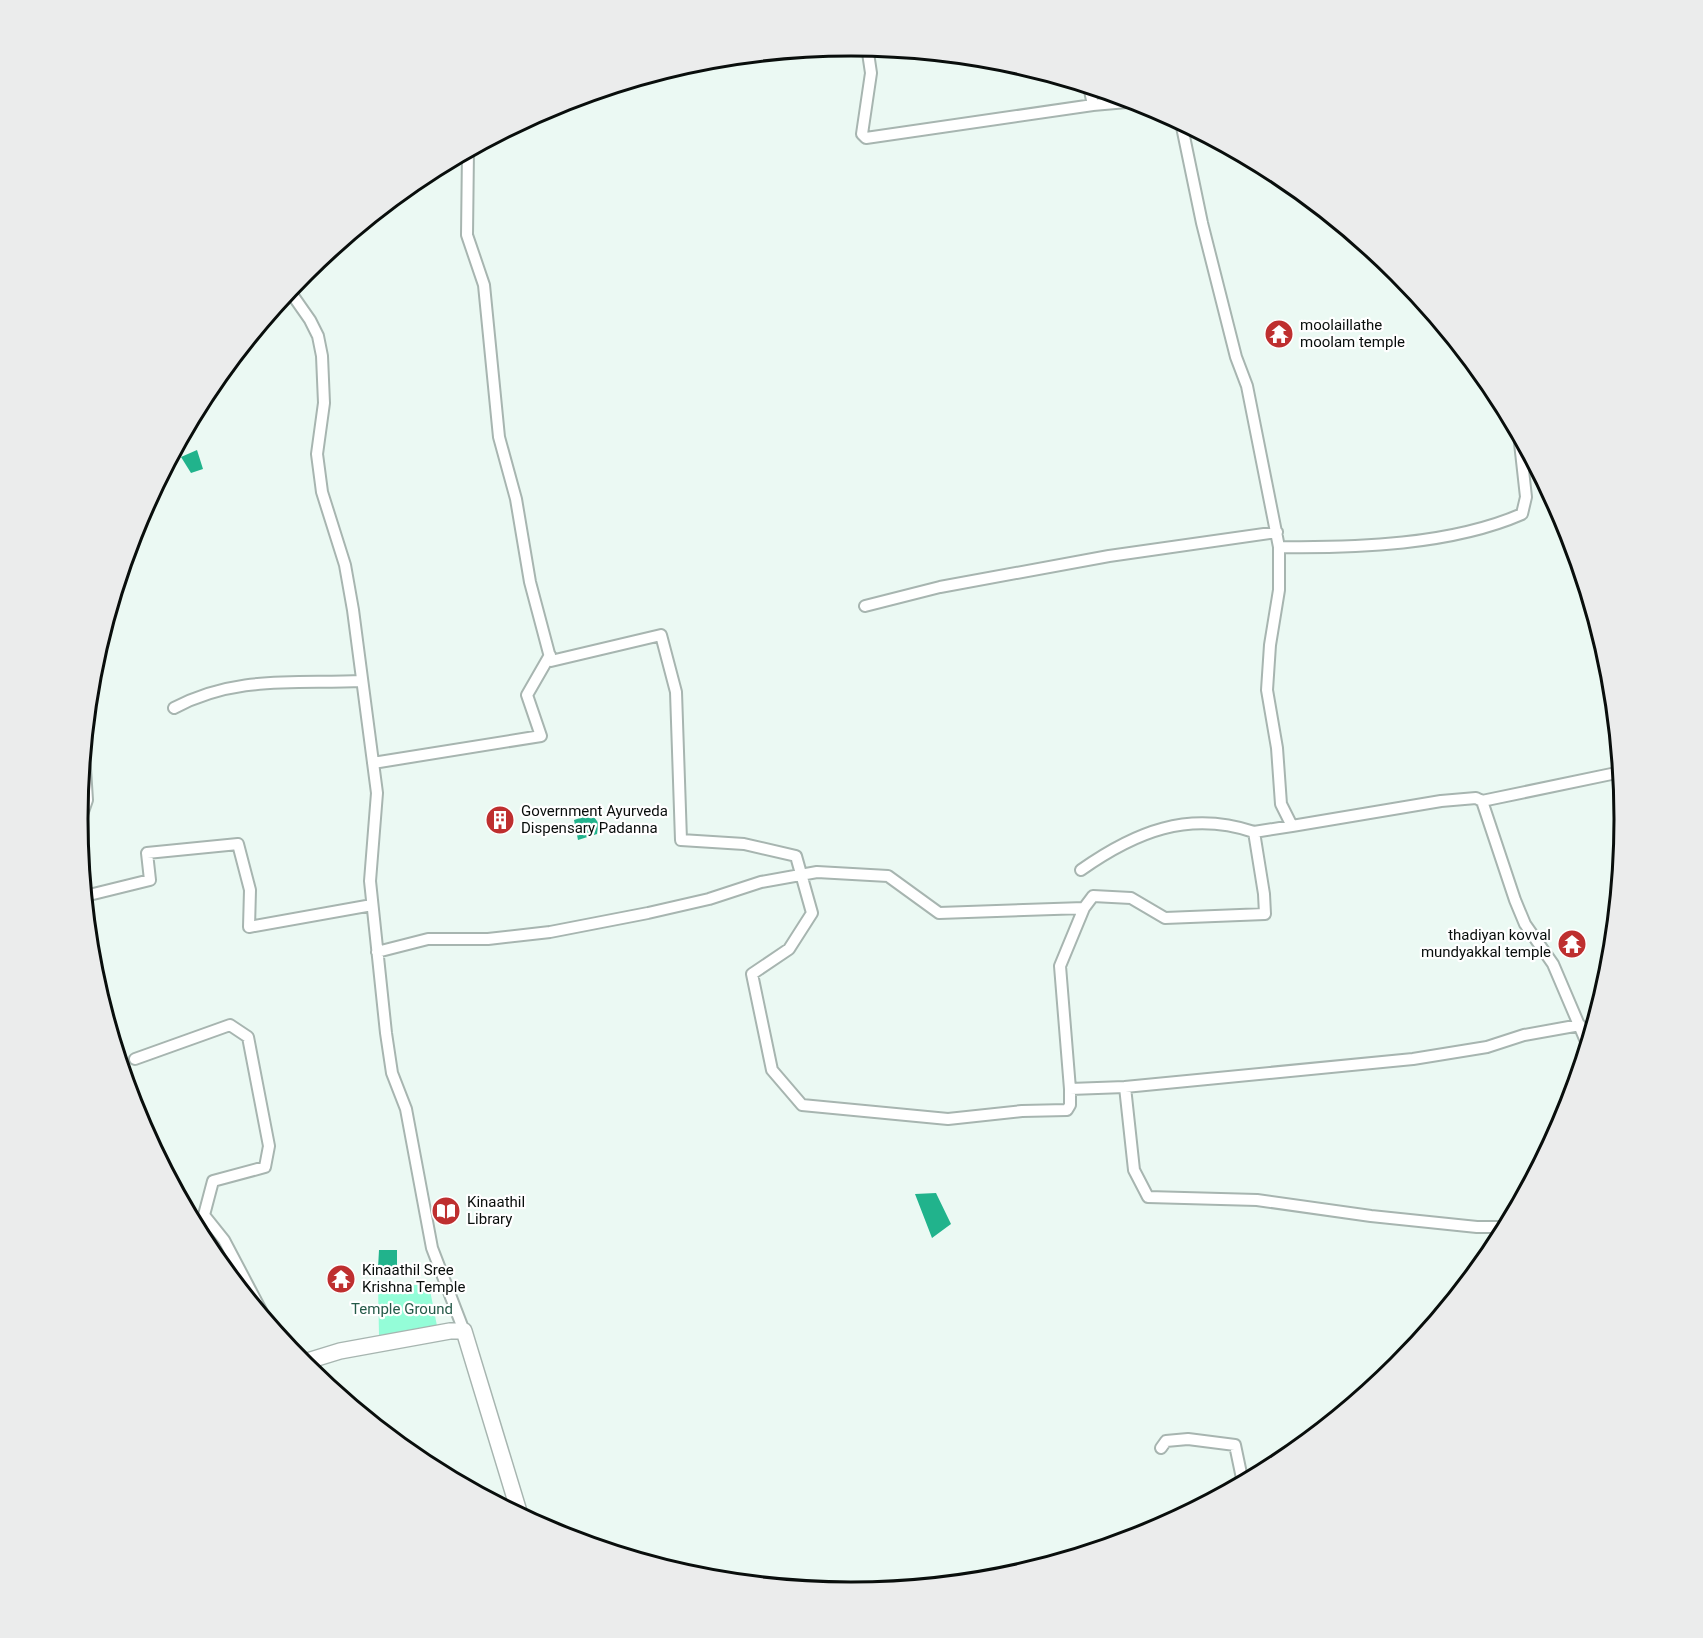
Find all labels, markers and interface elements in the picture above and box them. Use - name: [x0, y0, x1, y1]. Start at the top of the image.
- place label: moolaillathe moolam temple: [1300, 316, 1405, 351]
- temple icon: moolaillathe moolam temple: [1263, 318, 1295, 350]
- place label: Government Ayurveda Dispensary Padanna: [521, 802, 668, 837]
- building icon: Government Ayurveda Dispensary Padanna: [484, 804, 516, 836]
- place label: thadiyan kovval mundyakkal temple: [1421, 926, 1551, 961]
- temple icon: thadiyan kovval mundyakkal temple: [1556, 928, 1588, 960]
- place label: Kinaathil Library: [467, 1193, 525, 1228]
- library icon: Kinaathil Library: [430, 1195, 462, 1227]
- place label: Kinaathil Sree Krishna Temple: [362, 1261, 465, 1296]
- temple icon: Kinaathil Sree Krishna Temple: [325, 1263, 357, 1295]
- park label: Temple Ground: [351, 1300, 453, 1318]

